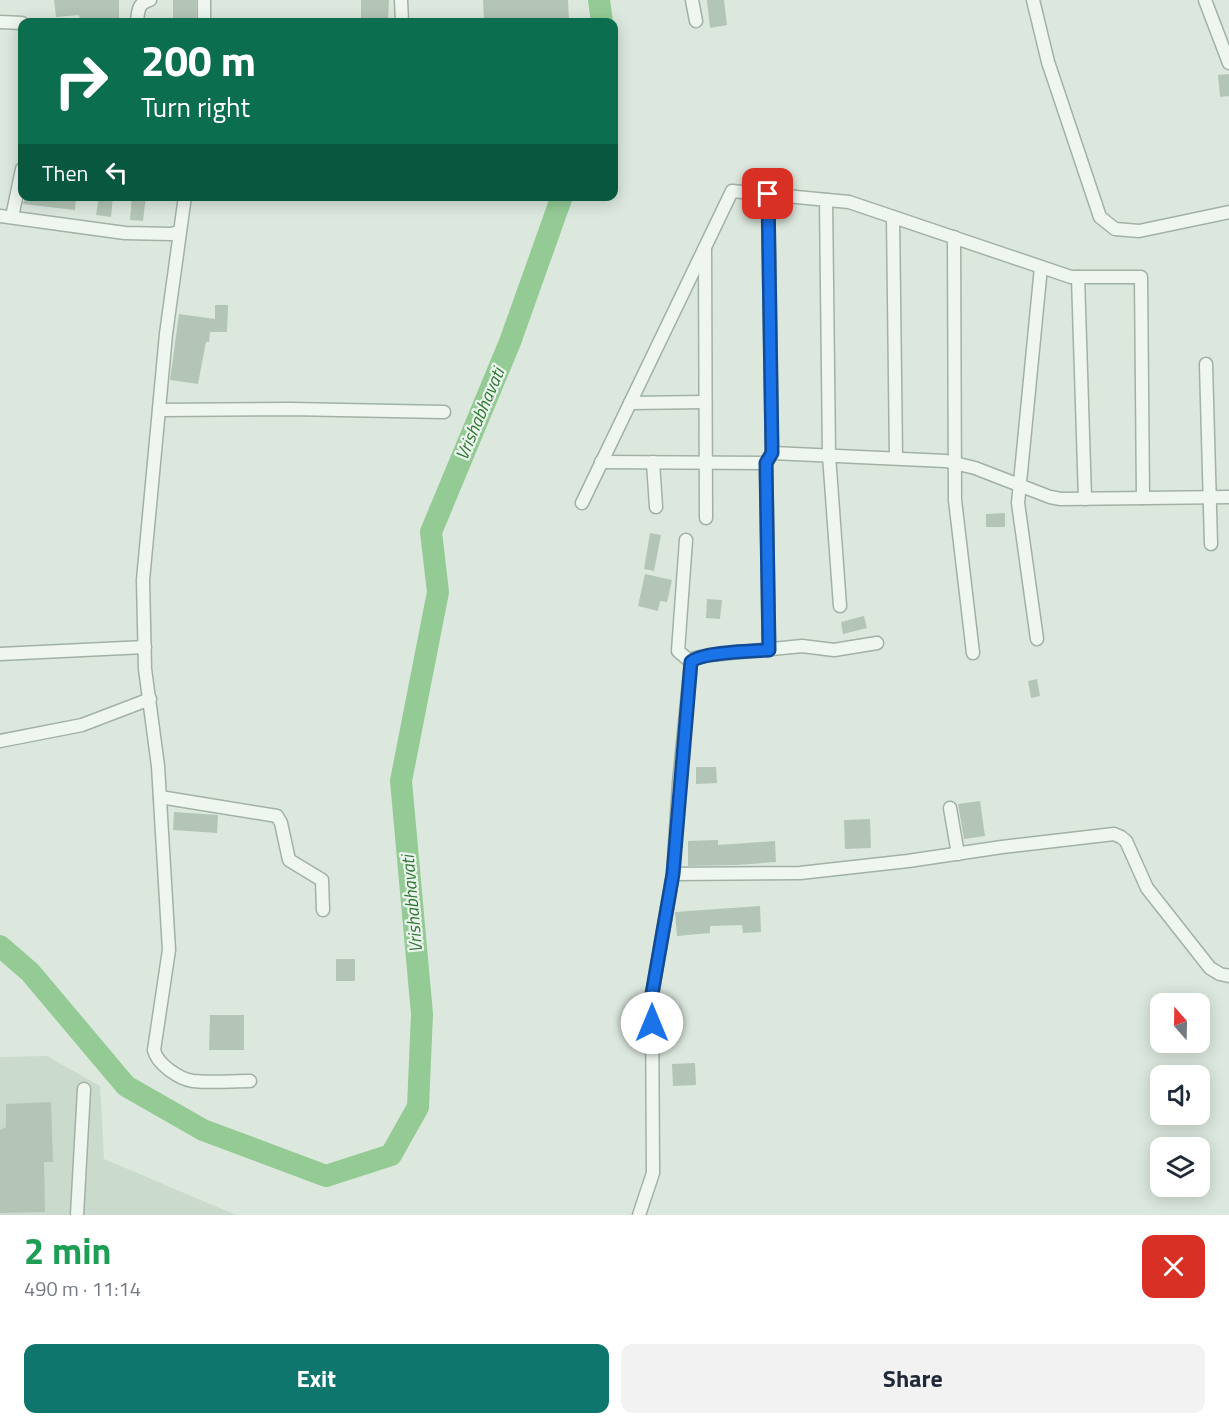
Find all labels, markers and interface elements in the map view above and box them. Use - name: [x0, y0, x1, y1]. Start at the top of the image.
- text: 200 m: [141, 28, 256, 92]
- icon: right: [42, 42, 120, 120]
- text: Turn right: [141, 86, 250, 127]
- text: Then: [42, 156, 88, 190]
- icon: left: [100, 156, 133, 189]
- pin: [742, 168, 793, 219]
- icon: arrive: [751, 177, 784, 210]
- water label: Vrishabhavati: [448, 361, 512, 464]
- water label: Vrishabhavati: [394, 852, 429, 954]
- position arrow: [620, 991, 684, 1055]
- north arrow: [1150, 993, 1210, 1053]
- map controls: [1150, 993, 1210, 1197]
- button: sound: [1150, 1065, 1210, 1125]
- button: layers: [1150, 1137, 1210, 1197]
- text: 2 min: [24, 1223, 111, 1278]
- button: close: [1142, 1235, 1205, 1298]
- text: 490 m · 11:14: [24, 1273, 141, 1304]
- button: Exit: [24, 1344, 609, 1413]
- button: Share: [621, 1344, 1205, 1413]

